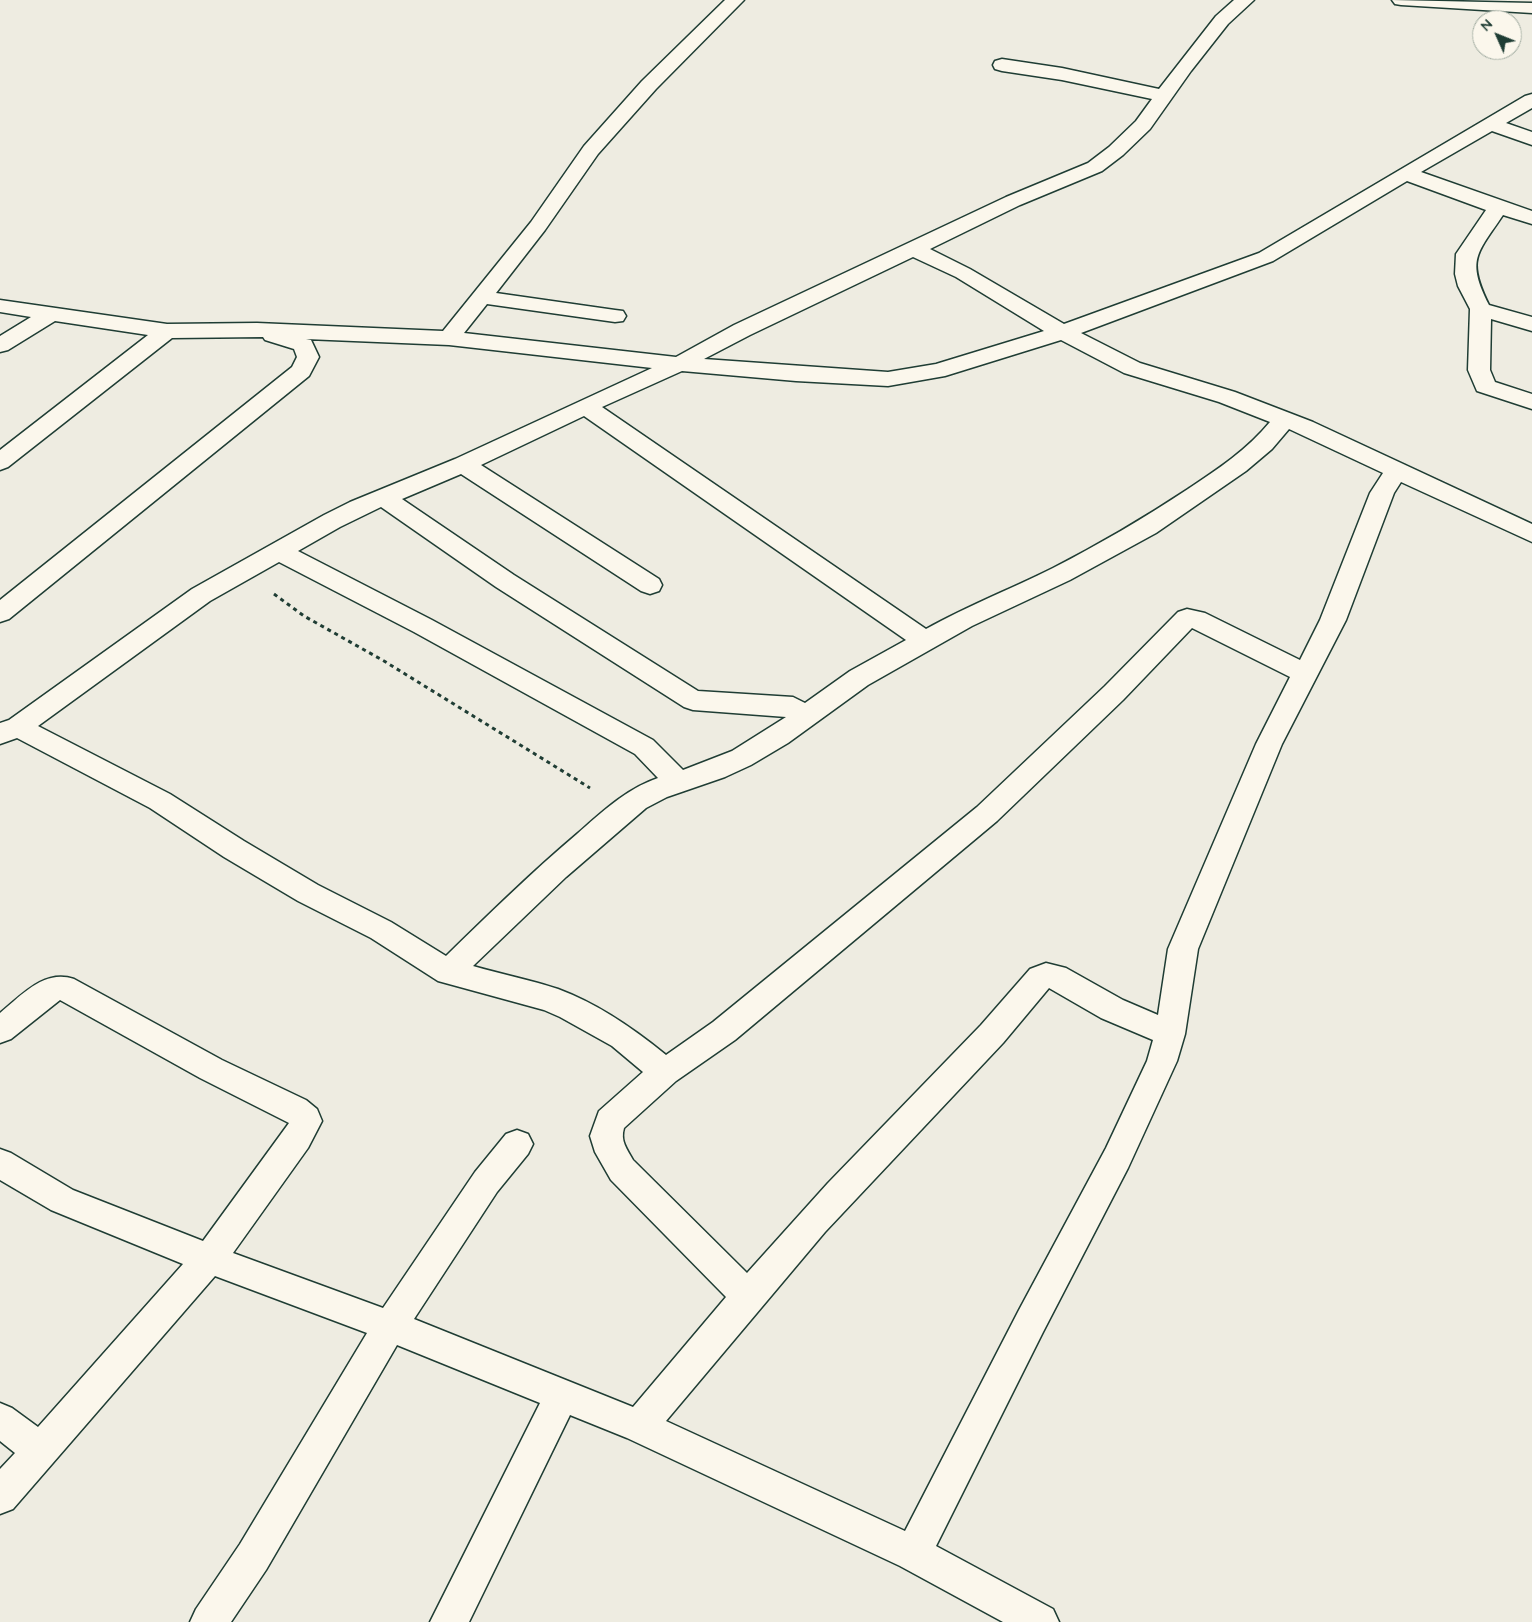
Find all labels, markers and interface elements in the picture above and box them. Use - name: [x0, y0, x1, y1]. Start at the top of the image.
- north arrow: [1472, 10, 1522, 60]
- text: N: [1477, 15, 1497, 35]

